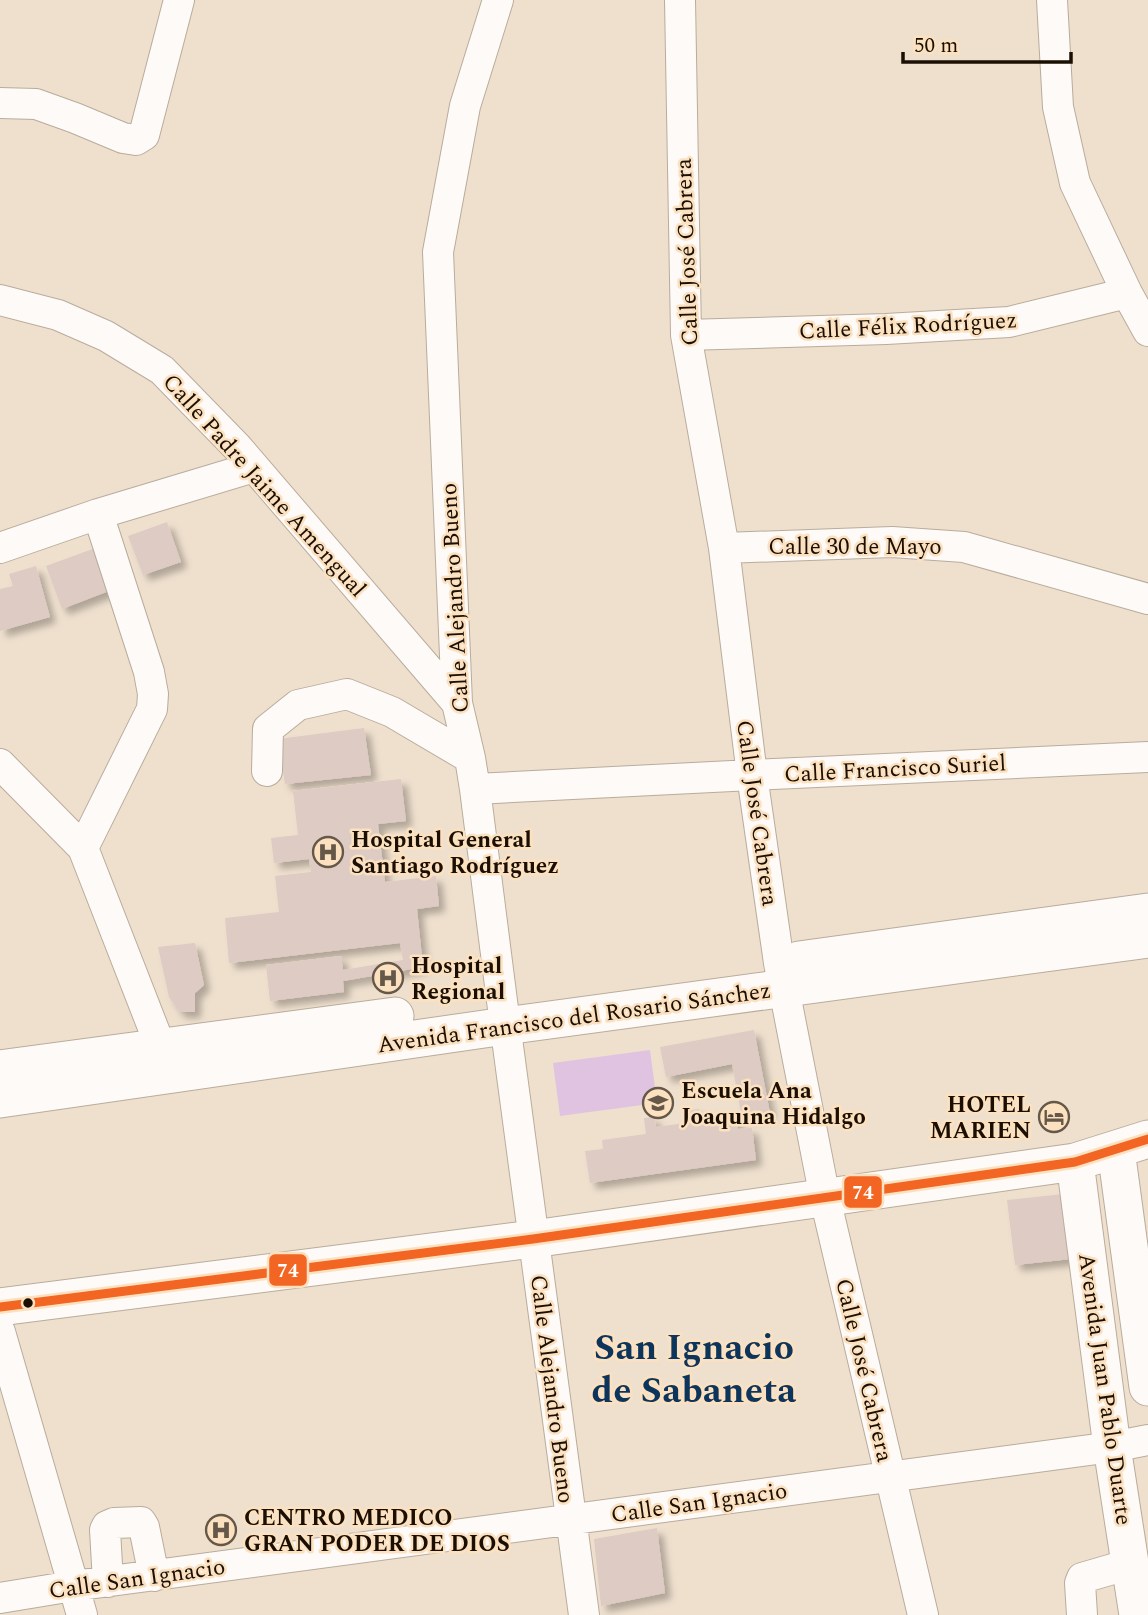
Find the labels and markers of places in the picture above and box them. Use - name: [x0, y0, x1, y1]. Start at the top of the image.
- place label: Hospital General Santiago Rodríguez: [351, 823, 559, 884]
- hospital icon: Hospital General Santiago Rodríguez: [311, 835, 345, 869]
- place label: Hospital Regional: [411, 949, 505, 1010]
- hospital icon: Hospital Regional: [371, 961, 405, 995]
- place label: Escuela Ana Joaquina Hidalgo: [681, 1074, 866, 1135]
- school or university icon: Escuela Ana Joaquina Hidalgo: [641, 1086, 675, 1120]
- place label: HOTEL MARIEN: [930, 1088, 1031, 1149]
- hotel icon: HOTEL MARIEN: [1037, 1100, 1071, 1134]
- unlabelled marker: [21, 1296, 35, 1310]
- place label: CENTRO MEDICO GRAN PODER DE DIOS: [244, 1501, 510, 1562]
- hospital icon: CENTRO MEDICO GRAN PODER DE DIOS: [204, 1513, 238, 1547]

